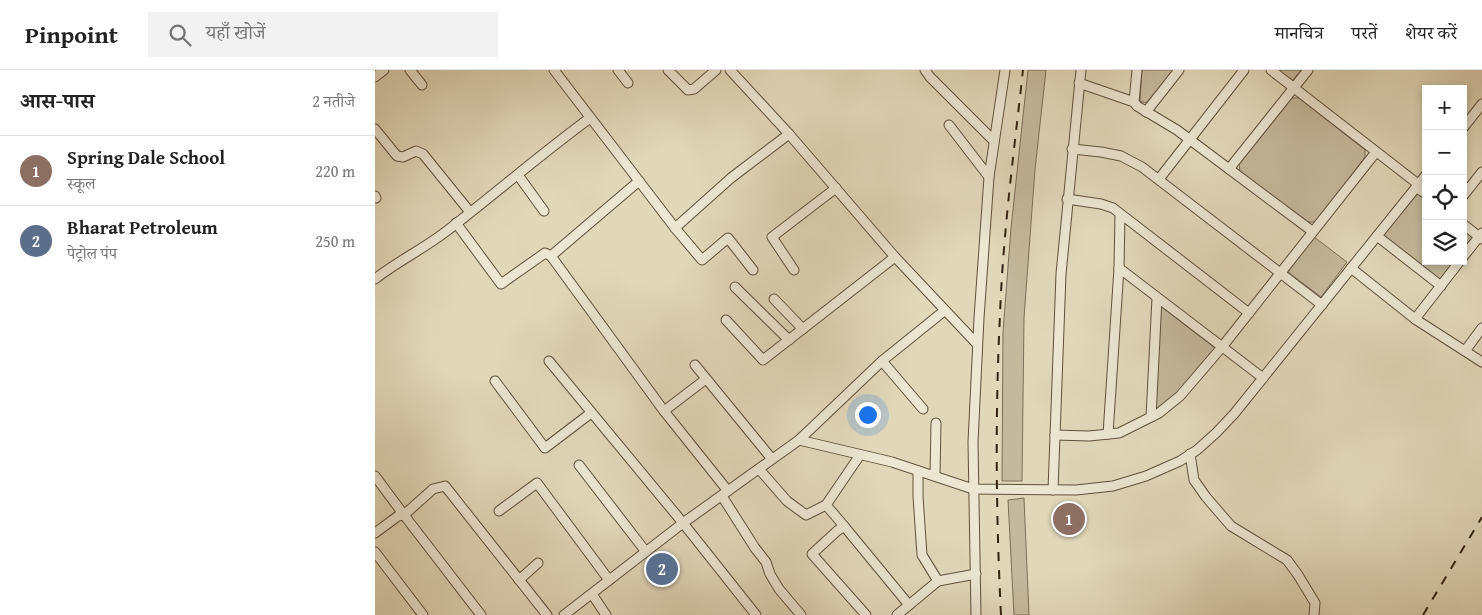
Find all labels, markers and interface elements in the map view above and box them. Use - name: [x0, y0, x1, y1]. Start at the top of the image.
- search box: [148, 12, 498, 57]
- text: Pinpoint: [25, 17, 118, 52]
- text: यहाँ खोजें: [206, 18, 266, 46]
- text: मानचित्र: [1275, 19, 1324, 46]
- text: परतें: [1352, 19, 1377, 46]
- text: शेयर करें: [1405, 19, 1457, 46]
- icon: search: [166, 21, 194, 49]
- text: आस-पास: [20, 85, 94, 116]
- map controls: [1422, 85, 1467, 265]
- button: +: [1422, 85, 1467, 130]
- text: 2 नतीजे: [312, 89, 355, 113]
- button: −: [1422, 130, 1467, 175]
- text: Spring Dale School: [67, 143, 225, 171]
- text: 1: [32, 159, 40, 183]
- text: 220 m: [315, 159, 355, 183]
- text: स्कूल: [67, 171, 96, 195]
- button: locate: [1422, 175, 1467, 220]
- text: Bharat Petroleum: [67, 213, 218, 241]
- button: layers: [1422, 220, 1467, 265]
- text: 2: [32, 229, 40, 253]
- text: 250 m: [315, 229, 355, 253]
- text: पेट्रोल पंप: [67, 241, 117, 265]
- your location: [855, 402, 881, 428]
- pin: 1: [1053, 500, 1085, 538]
- pin: 2: [646, 550, 678, 588]

